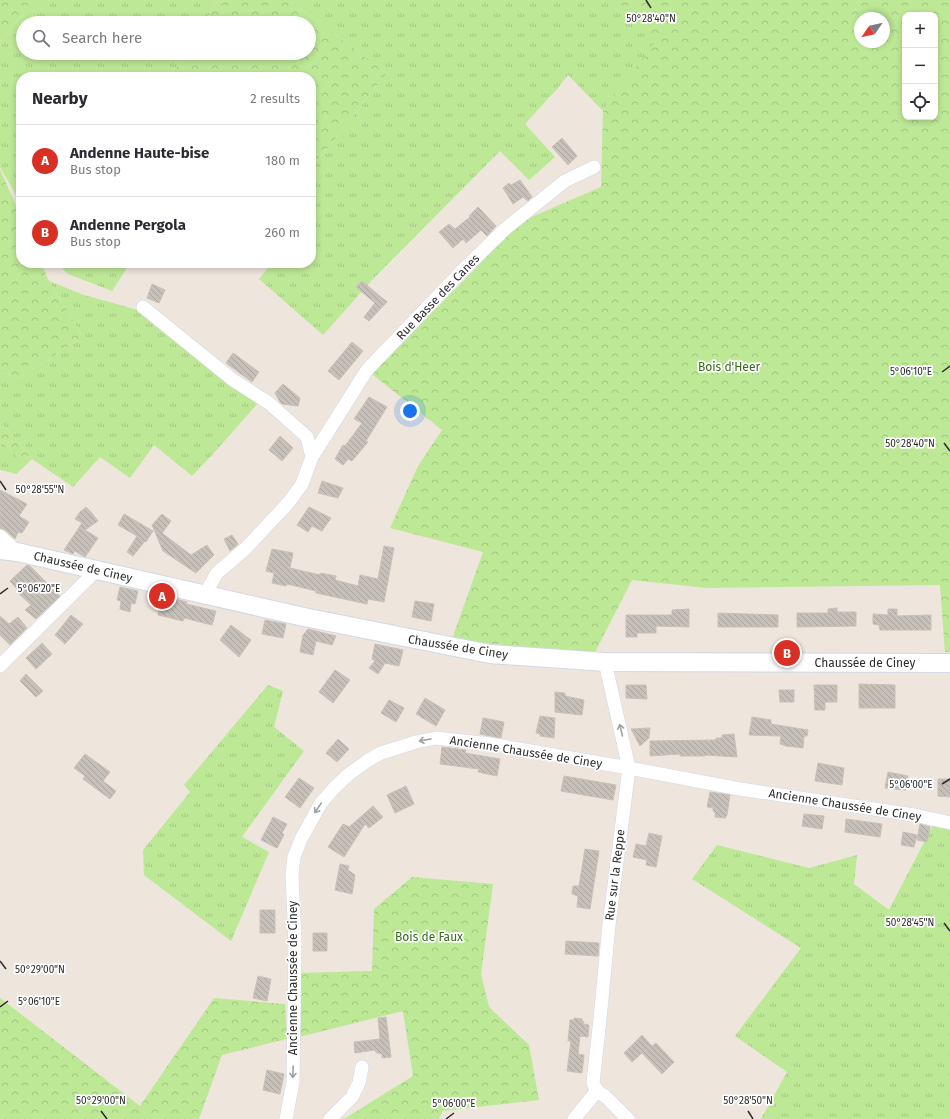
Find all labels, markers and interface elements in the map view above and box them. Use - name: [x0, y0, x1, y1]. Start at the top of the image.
- north arrow: [854, 12, 890, 48]
- map controls: [902, 12, 938, 120]
- button: +: [902, 12, 938, 48]
- text: 50°28'40"N: [626, 13, 676, 25]
- search box: [16, 16, 316, 60]
- icon: search: [30, 27, 52, 49]
- text: Search here: [62, 29, 142, 47]
- button: −: [902, 48, 938, 84]
- button: locate: [902, 84, 938, 120]
- text: Nearby: [32, 88, 87, 109]
- text: 2 results: [250, 91, 300, 106]
- text: Andenne Haute-bise: [70, 144, 209, 162]
- text: A: [41, 153, 49, 168]
- text: 180 m: [265, 153, 300, 168]
- text: Bus stop: [70, 162, 121, 177]
- text: Andenne Pergola: [70, 216, 186, 234]
- text: B: [41, 225, 49, 240]
- text: 260 m: [265, 225, 300, 240]
- text: Bus stop: [70, 234, 121, 249]
- street label: Rue Basse des Canes: [394, 251, 483, 343]
- park label: Bois d'Heer: [698, 360, 760, 374]
- text: 5°06'10"E: [890, 366, 932, 378]
- your location: [400, 401, 420, 421]
- text: 50°28'40"N: [885, 438, 935, 450]
- text: 50°28'55"N: [16, 484, 64, 496]
- street label: Chaussée de Ciney: [32, 549, 134, 585]
- pin: A: [149, 581, 175, 611]
- text: 5°06'20"E: [18, 583, 60, 595]
- street label: Chaussée de Ciney: [407, 632, 509, 662]
- pin: B: [774, 638, 800, 668]
- street label: Chaussée de Ciney: [815, 656, 916, 670]
- one-way arrow: [616, 723, 624, 736]
- street label: Ancienne Chaussée de Ciney: [449, 733, 603, 771]
- one-way arrow: [419, 736, 432, 744]
- text: 5°06'00"E: [889, 779, 933, 791]
- street label: Ancienne Chaussée de Ciney: [768, 786, 922, 824]
- one-way arrow: [314, 802, 322, 814]
- street label: Rue sur la Reppe: [602, 829, 628, 921]
- street label: Ancienne Chaussée de Ciney: [286, 901, 300, 1055]
- text: 50°28'45"N: [886, 917, 934, 929]
- park label: Bois de Faux: [395, 930, 463, 944]
- text: 50°29'00"N: [15, 964, 65, 976]
- text: 5°06'10"E: [18, 996, 60, 1008]
- one-way arrow: [290, 1065, 297, 1078]
- text: 50°29'00"N: [76, 1095, 126, 1107]
- text: 50°28'50"N: [723, 1095, 773, 1107]
- text: 5°06'00"E: [432, 1098, 476, 1110]

